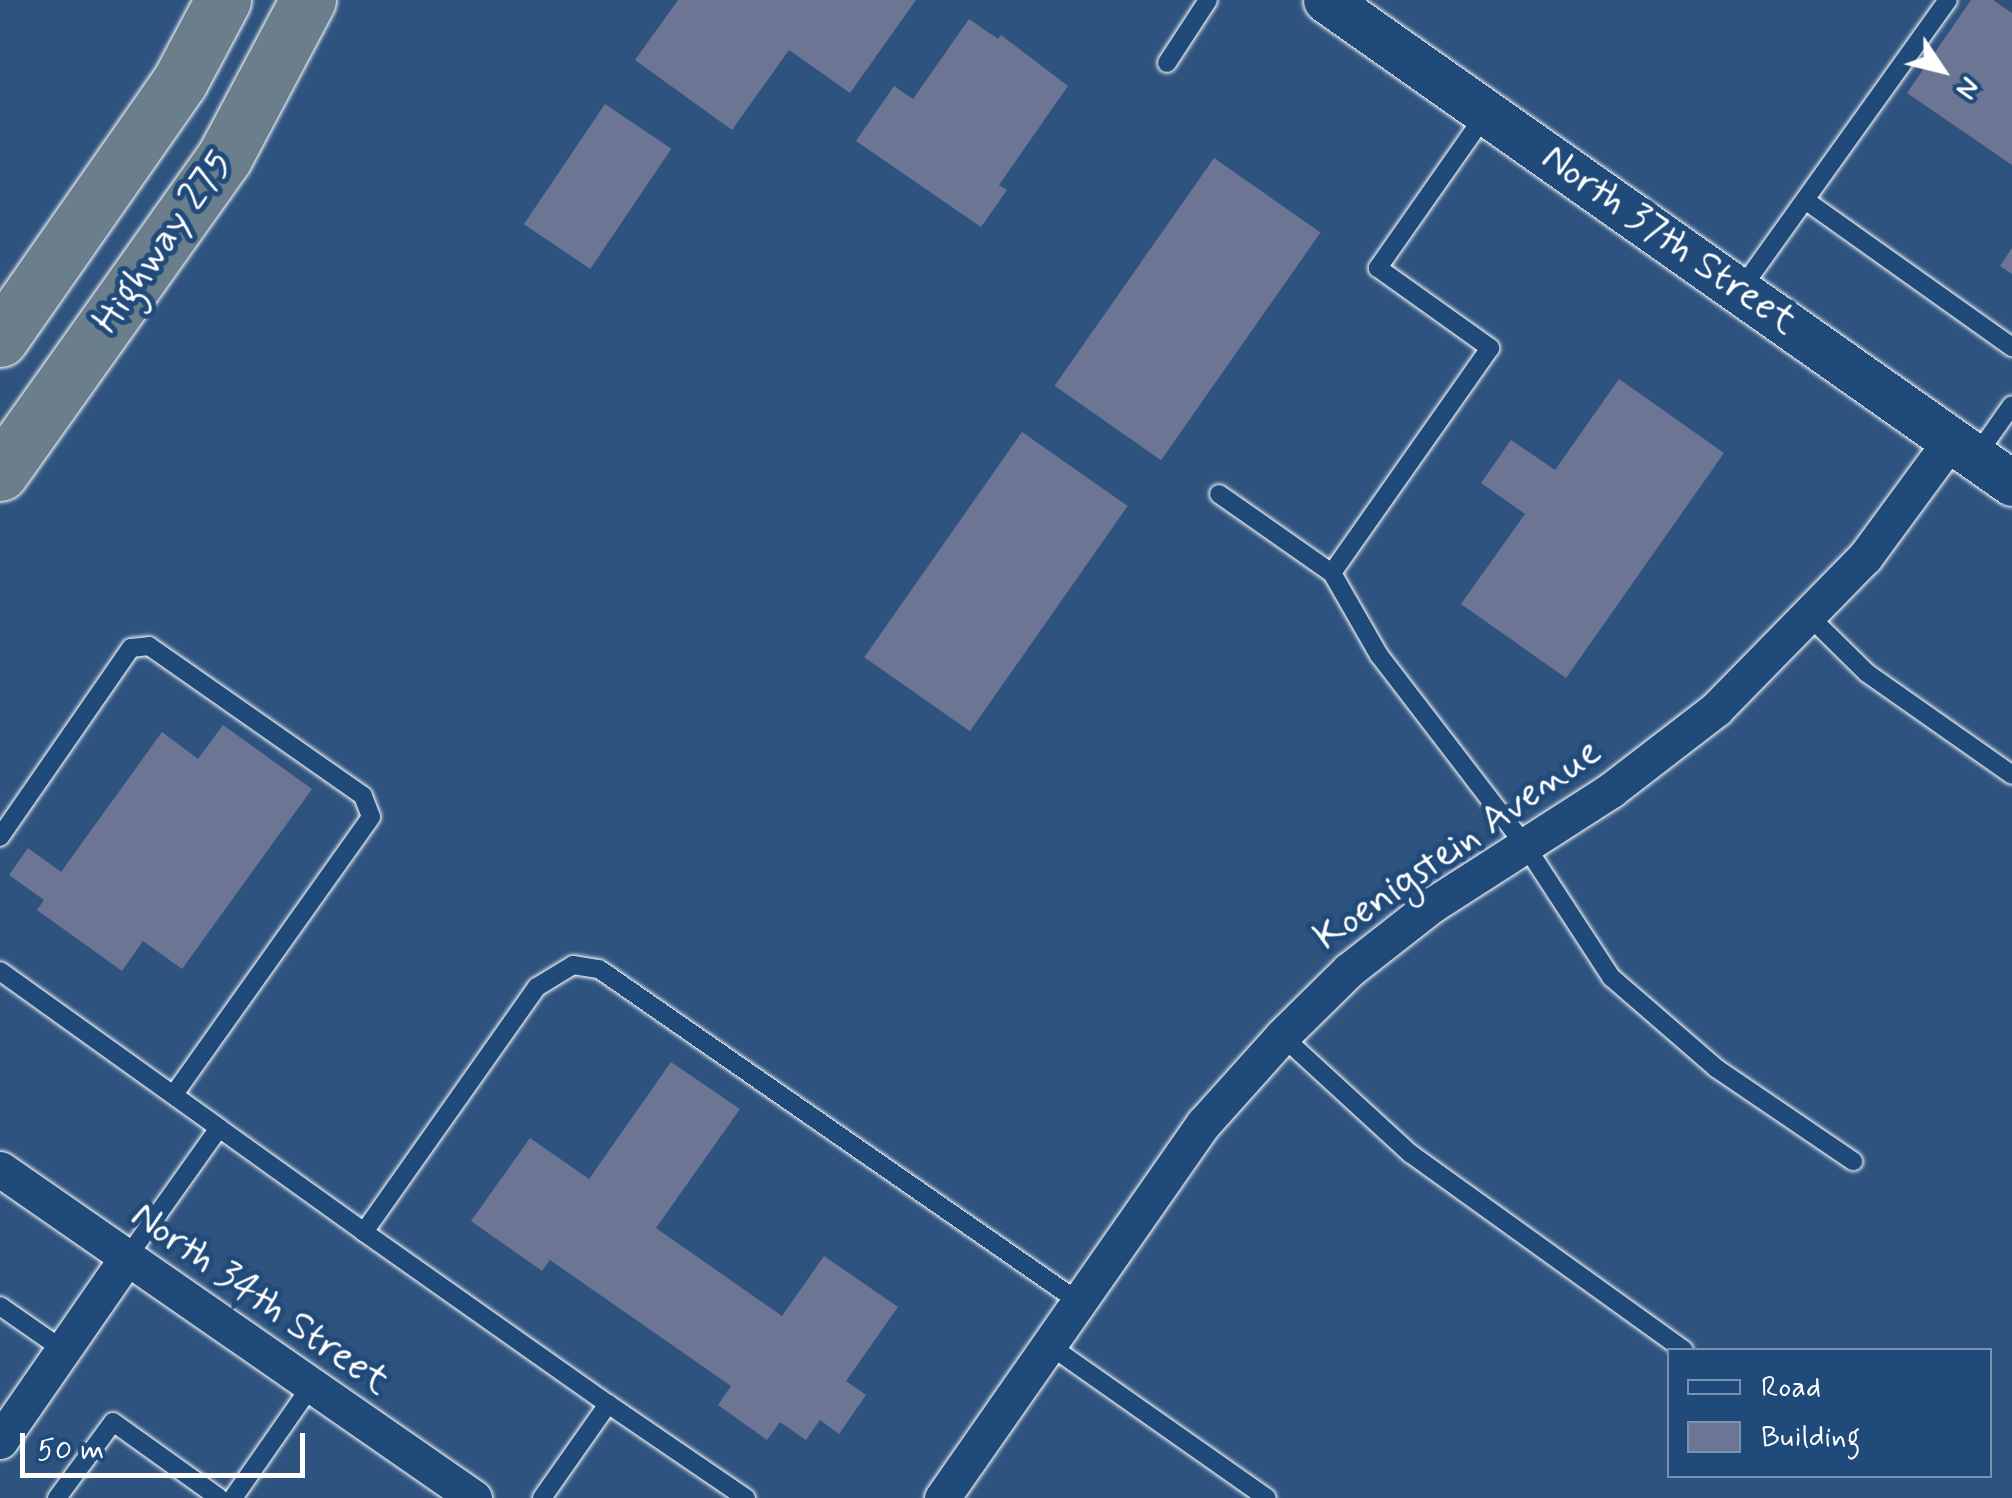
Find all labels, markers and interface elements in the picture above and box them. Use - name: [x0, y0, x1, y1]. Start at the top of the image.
- north arrow: [1892, 20, 1992, 120]
- text: N: [1946, 69, 1987, 106]
- street label: North 37th Street: [1532, 134, 1806, 346]
- street label: Highway 275: [82, 141, 244, 343]
- street label: Koenigstein Avenue: [1310, 731, 1606, 959]
- street label: North 34th Street: [121, 1192, 399, 1406]
- legend: [1667, 1348, 1992, 1478]
- text: Road: [1761, 1368, 1821, 1407]
- scale bar: [25, 1413, 310, 1475]
- text: Building: [1761, 1418, 1860, 1457]
- text: 50 m: [37, 1431, 104, 1470]

